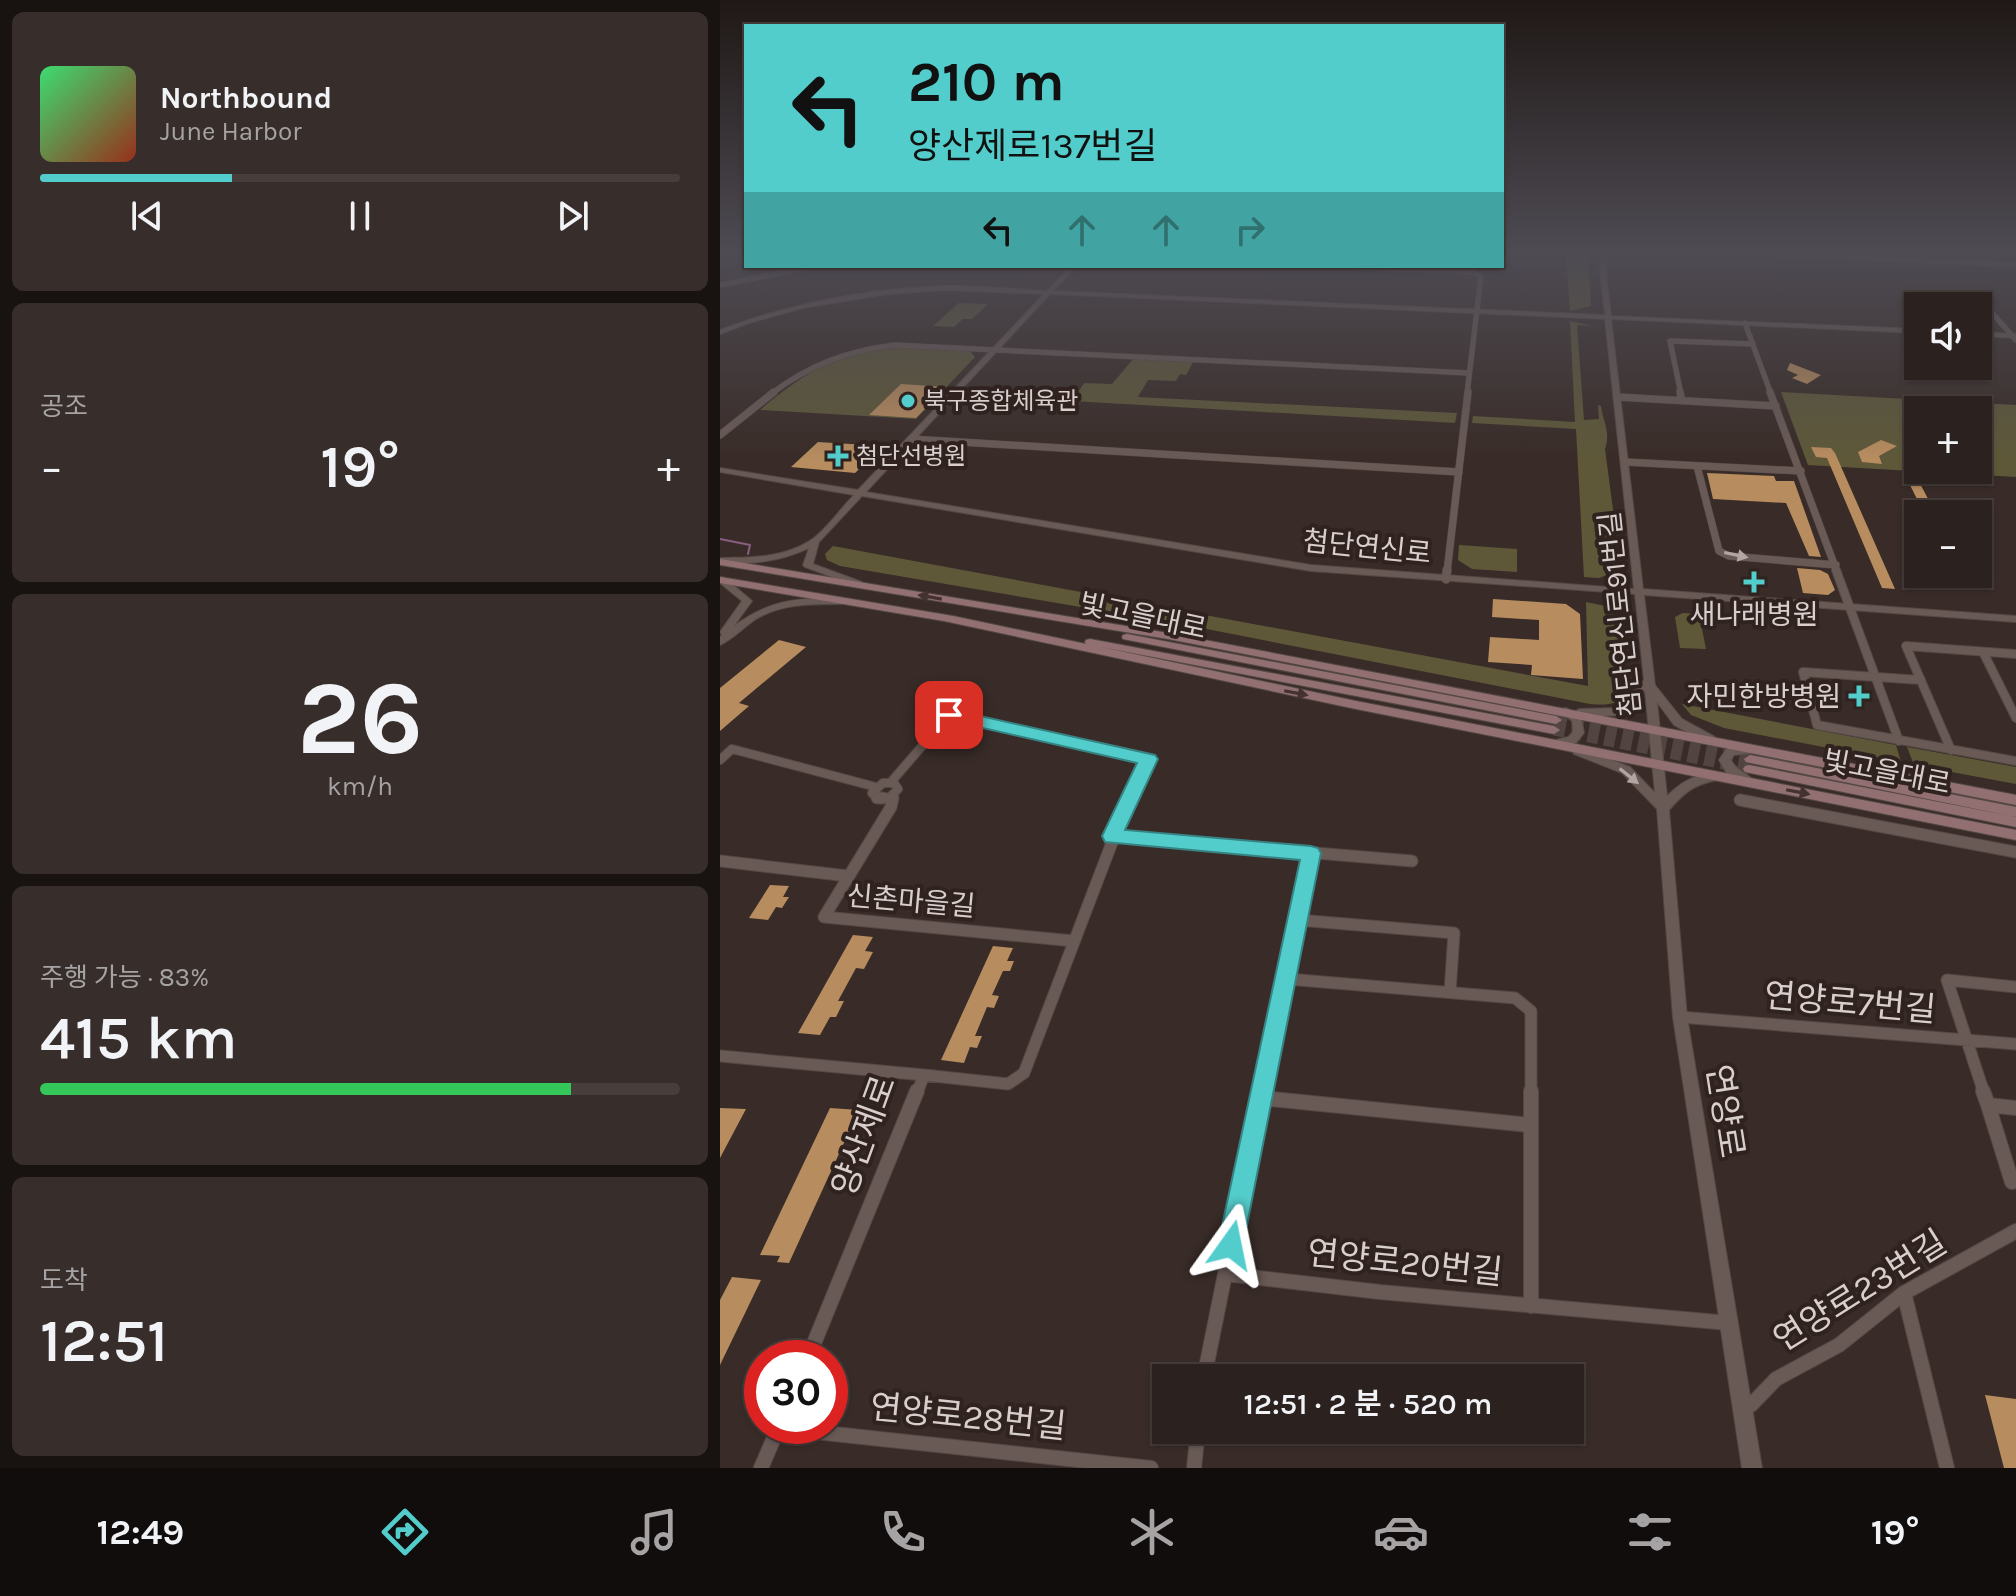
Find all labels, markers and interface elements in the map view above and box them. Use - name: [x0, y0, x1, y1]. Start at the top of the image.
- text: 210 m: [908, 49, 1065, 114]
- icon: left: [776, 56, 880, 160]
- text: Northbound: [160, 80, 332, 116]
- text: June Harbor: [160, 116, 302, 147]
- text: 양산제로137번길: [908, 125, 1157, 167]
- icon: previous: [125, 194, 169, 238]
- icon: pause: [338, 194, 382, 238]
- icon: next: [551, 194, 595, 238]
- icon: left: [976, 208, 1020, 252]
- icon: ahead: [1060, 208, 1104, 252]
- icon: ahead: [1144, 208, 1188, 252]
- icon: right: [1228, 208, 1272, 252]
- map controls: [1904, 292, 1992, 588]
- button: sound: [1904, 292, 1992, 380]
- place label: 북구종합체육관: [924, 387, 1079, 415]
- text: 공조: [40, 391, 88, 422]
- marker: 북구종합체육관: [899, 392, 917, 410]
- button: +: [1904, 396, 1992, 484]
- text: 19°: [320, 432, 400, 502]
- text: −: [40, 442, 63, 493]
- text: +: [657, 442, 680, 493]
- place label: 첨단선병원: [856, 442, 966, 470]
- marker: 첨단선병원: [827, 445, 849, 467]
- button: −: [1904, 500, 1992, 588]
- street label: 첨단연신로91번길: [1593, 510, 1647, 718]
- street label: 첨단연신로: [1301, 524, 1433, 570]
- one-way arrow: [1724, 550, 1749, 562]
- marker: 새나래병원: [1743, 571, 1765, 593]
- street label: 빛고을대로: [1077, 586, 1209, 646]
- one-way arrow: [917, 590, 942, 603]
- place label: 새나래병원: [1690, 598, 1818, 631]
- text: 26: [297, 658, 423, 779]
- place label: 자민한방병원: [1686, 680, 1841, 713]
- pin: [915, 681, 983, 749]
- marker: 자민한방병원: [1848, 685, 1870, 707]
- one-way arrow: [1283, 687, 1308, 700]
- icon: arrive: [927, 693, 971, 737]
- street label: 빛고을대로: [1821, 744, 1953, 800]
- one-way arrow: [1619, 767, 1640, 784]
- text: km/h: [327, 771, 393, 802]
- one-way arrow: [1786, 786, 1811, 799]
- street label: 신촌마을길: [845, 879, 977, 923]
- text: 주행 가능 · 83%: [40, 962, 209, 993]
- street label: 연양로7번길: [1762, 976, 1938, 1030]
- text: 415 km: [40, 1003, 237, 1073]
- street label: 연양로: [1698, 1062, 1752, 1160]
- street label: 양산제로: [824, 1070, 904, 1202]
- position arrow: [1189, 1203, 1273, 1287]
- street label: 연양로23번길: [1766, 1222, 1954, 1360]
- street label: 연양로20번길: [1305, 1233, 1505, 1293]
- text: 도착: [40, 1265, 88, 1296]
- text: 12:51: [40, 1306, 168, 1376]
- speed limit sign: 30: [744, 1340, 848, 1444]
- text: 12:51 · 2 분 · 520 m: [1244, 1386, 1492, 1422]
- street label: 연양로28번길: [868, 1387, 1068, 1447]
- icon: directions: [377, 1504, 433, 1560]
- icon: music: [626, 1504, 682, 1560]
- icon: phone: [875, 1504, 931, 1560]
- icon: climate: [1124, 1504, 1180, 1560]
- icon: car: [1373, 1504, 1429, 1560]
- icon: filters: [1622, 1504, 1678, 1560]
- text: 12:49: [96, 1511, 184, 1553]
- text: 19°: [1871, 1511, 1920, 1553]

